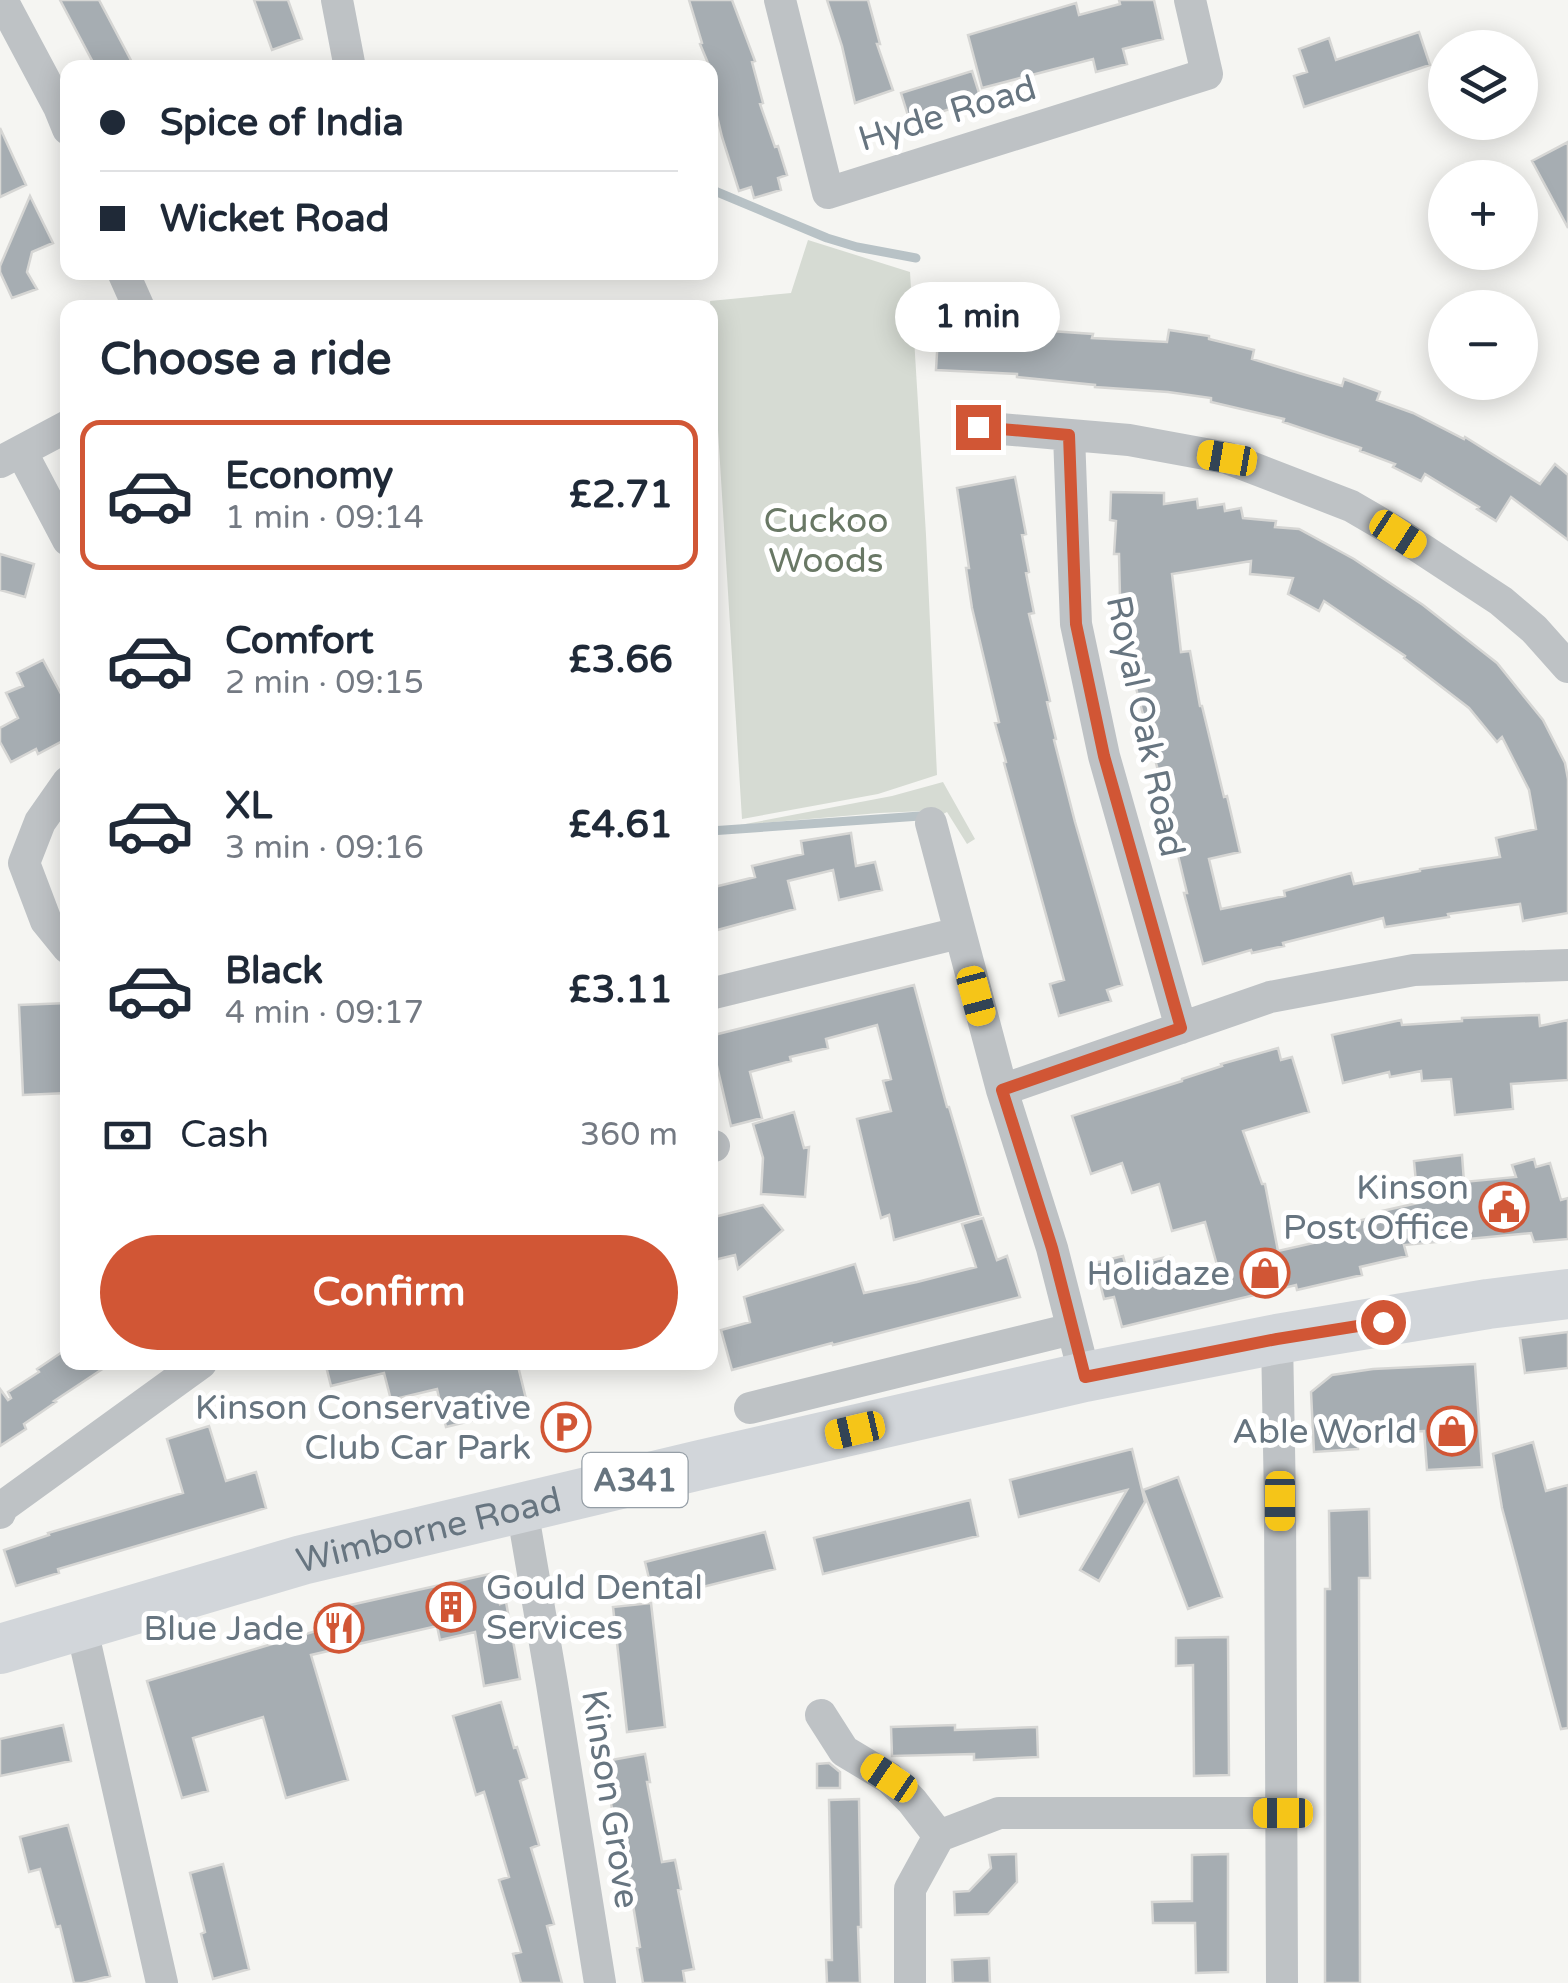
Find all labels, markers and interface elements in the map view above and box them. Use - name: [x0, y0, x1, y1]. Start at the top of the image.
- map controls: [1428, 30, 1538, 400]
- button: layers: [1428, 30, 1538, 140]
- street label: Hyde Road: [853, 67, 1041, 161]
- text: Spice of India: [160, 100, 404, 146]
- button: +: [1428, 160, 1538, 270]
- text: Wicket Road: [160, 196, 390, 242]
- callout: 1 min: [896, 282, 1060, 352]
- button: −: [1428, 290, 1538, 400]
- text: 1 min: [935, 298, 1020, 336]
- text: Choose a ride: [100, 333, 391, 387]
- route end: [956, 405, 1001, 450]
- car: [1195, 438, 1259, 478]
- icon: car: [105, 450, 195, 540]
- text: Economy: [225, 453, 393, 499]
- text: £2.71: [569, 472, 673, 518]
- text: 1 min · 09:14: [225, 499, 424, 537]
- park label: Cuckoo Woods: [763, 500, 889, 582]
- car: [1365, 505, 1431, 563]
- street label: Royal Oak Road: [1097, 592, 1193, 861]
- icon: car: [105, 615, 195, 705]
- text: Comfort: [225, 618, 374, 664]
- text: £3.66: [569, 637, 673, 683]
- text: 2 min · 09:15: [225, 664, 424, 702]
- icon: car: [105, 780, 195, 870]
- text: XL: [225, 783, 272, 829]
- text: £4.61: [569, 802, 673, 848]
- text: 3 min · 09:16: [225, 829, 424, 867]
- icon: car: [105, 945, 195, 1035]
- text: Black: [225, 948, 323, 994]
- car: [954, 963, 998, 1029]
- text: £3.11: [569, 967, 673, 1013]
- text: 4 min · 09:17: [225, 994, 424, 1032]
- icon: cash: [100, 1108, 155, 1163]
- text: Cash: [180, 1112, 269, 1158]
- text: 360 m: [580, 1116, 678, 1154]
- place label: Kinson Post Office: [1283, 1167, 1469, 1249]
- public building icon: Kinson Post Office: [1478, 1181, 1530, 1233]
- button: Confirm: [100, 1235, 678, 1350]
- shop icon: Holidaze: [1239, 1247, 1291, 1299]
- place label: Holidaze: [1086, 1253, 1230, 1295]
- route start: [1361, 1300, 1406, 1345]
- place label: Kinson Conservative Club Car Park: [195, 1387, 531, 1469]
- parking icon: Kinson Conservative Club Car Park: [540, 1401, 592, 1453]
- shop icon: Able World: [1426, 1405, 1478, 1457]
- car: [822, 1409, 888, 1451]
- place label: Able World: [1232, 1411, 1417, 1453]
- road number: A341: [582, 1453, 688, 1507]
- car: [1265, 1471, 1295, 1531]
- street label: Wimborne Road: [292, 1479, 565, 1583]
- place label: Gould Dental Services: [486, 1567, 703, 1649]
- building icon: Gould Dental Services: [425, 1581, 477, 1633]
- restaurant icon: Blue Jade: [313, 1602, 365, 1654]
- place label: Blue Jade: [143, 1608, 304, 1650]
- street label: Kinson Grove: [572, 1687, 648, 1911]
- car: [856, 1749, 922, 1807]
- car: [1253, 1798, 1313, 1828]

